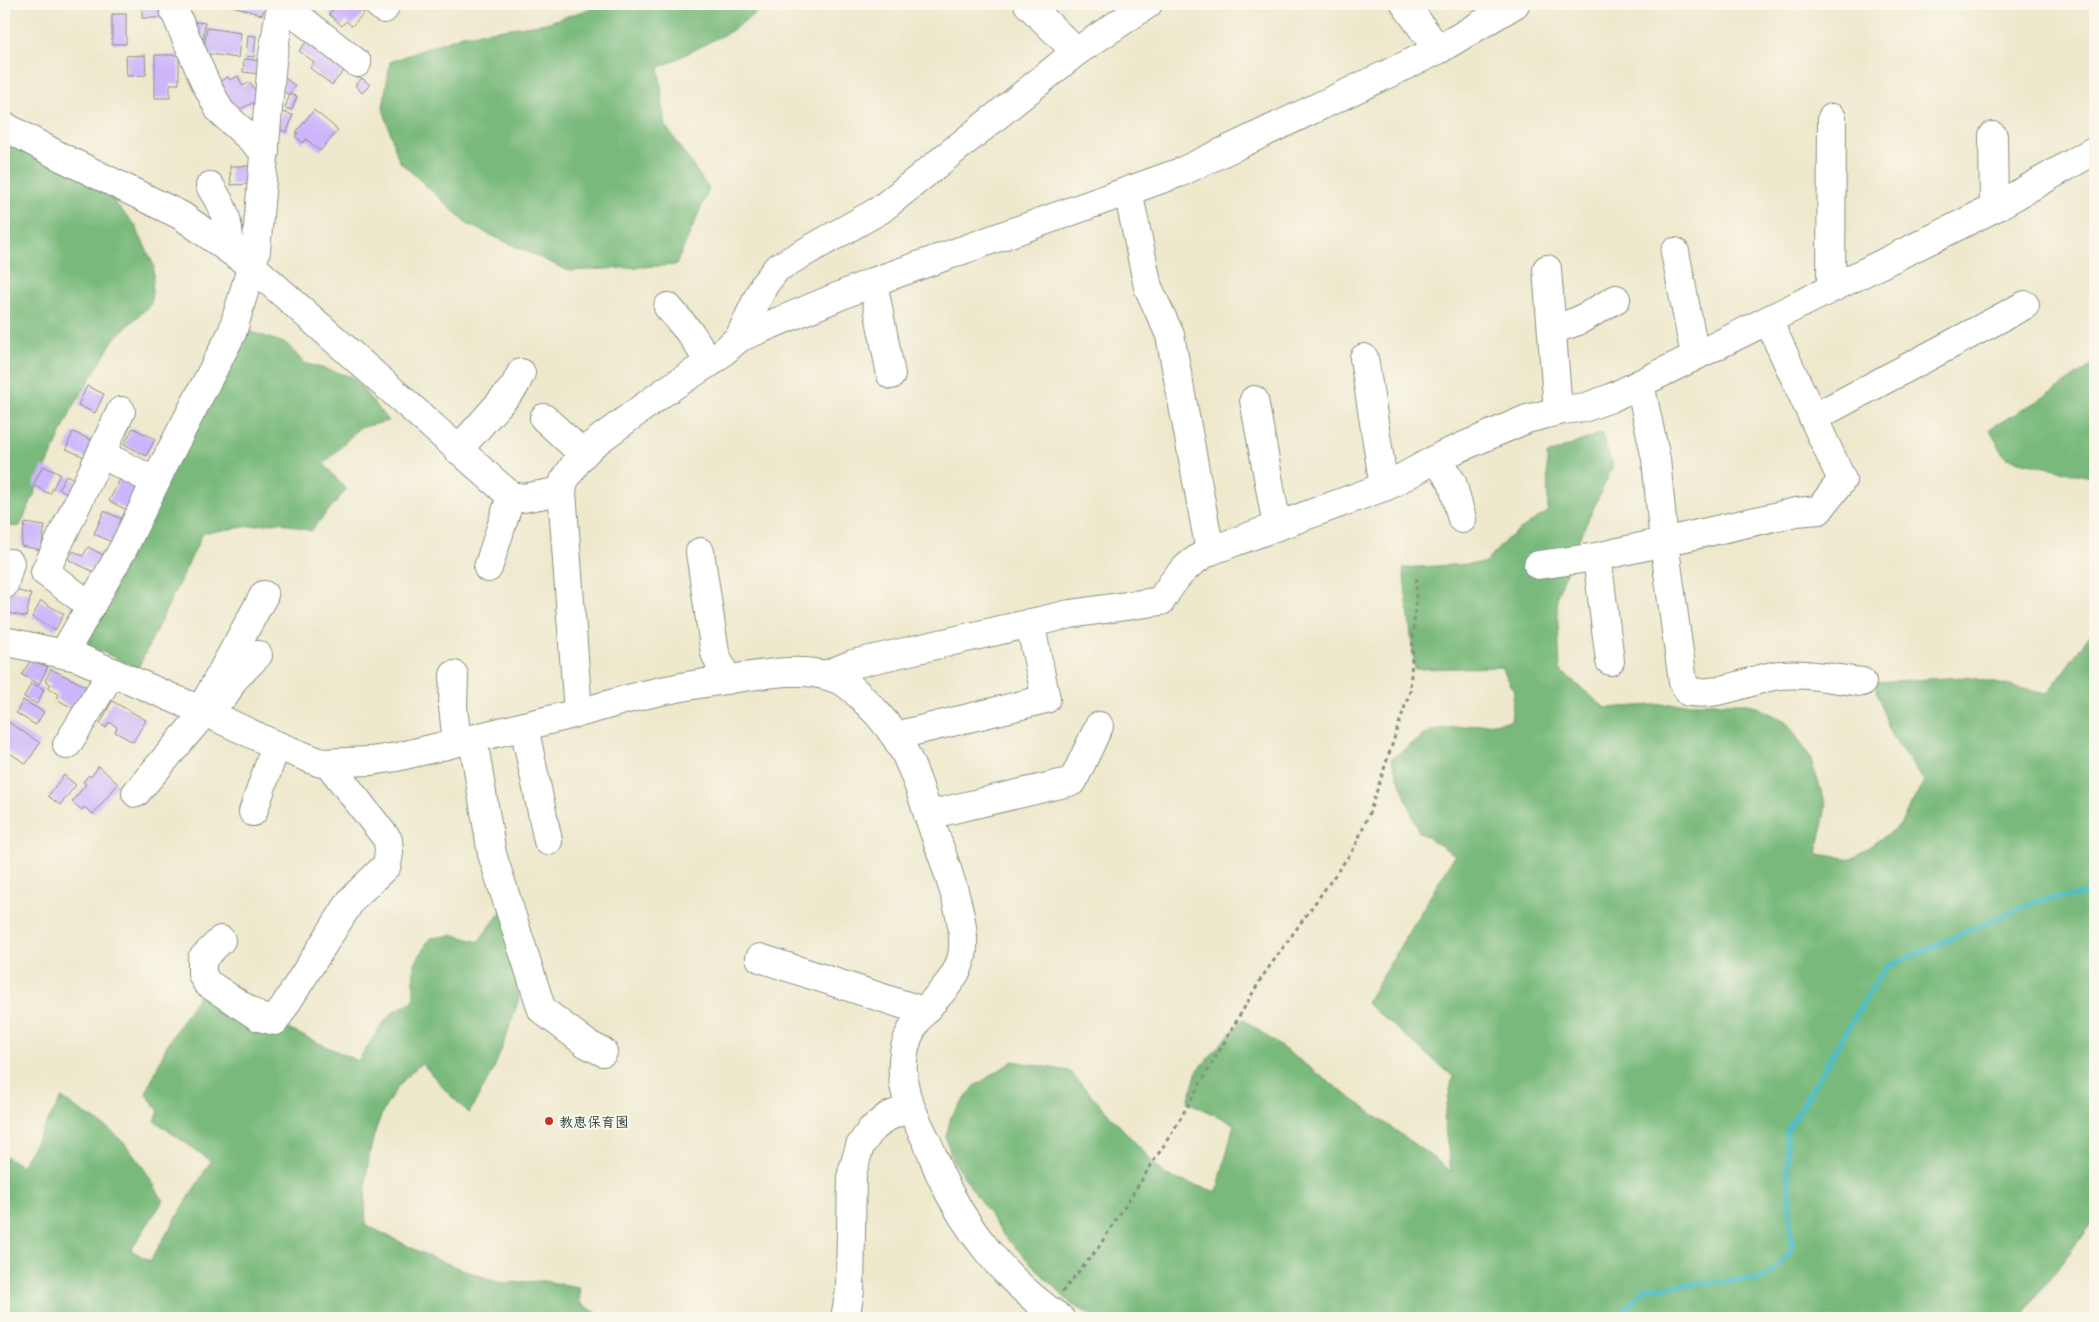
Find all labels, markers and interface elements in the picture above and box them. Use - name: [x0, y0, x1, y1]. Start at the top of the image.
- place label: 教恵保育園: [559, 1111, 629, 1132]
- marker: 教恵保育園: [543, 1115, 555, 1127]

